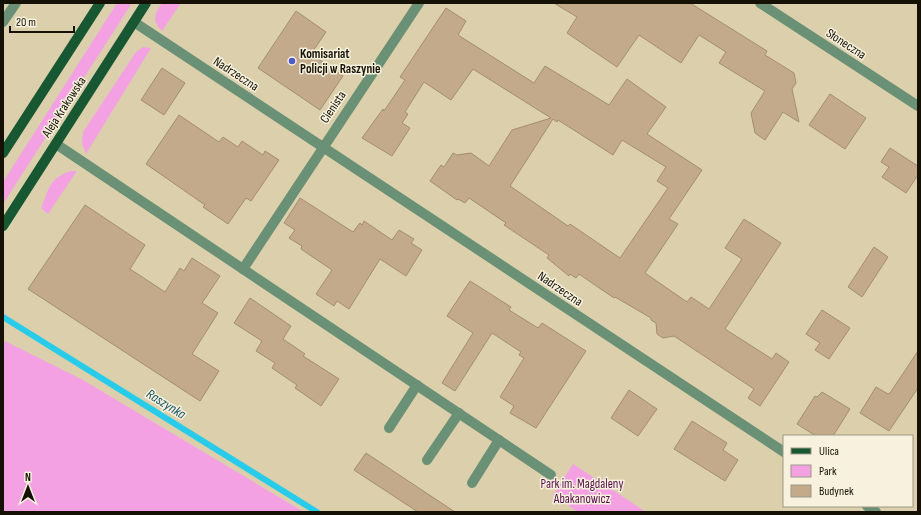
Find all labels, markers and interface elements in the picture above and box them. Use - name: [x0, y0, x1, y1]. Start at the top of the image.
- scale bar: [10, 8, 74, 34]
- text: 20 m: [16, 15, 36, 30]
- street label: Słoneczna: [823, 25, 869, 63]
- place label: Komisariat Policji w Raszynie: [300, 46, 381, 77]
- street label: Nadrzeczna: [210, 53, 262, 95]
- marker: Komisariat Policji w Raszynie: [287, 56, 297, 66]
- street label: Aleja Krakowska: [38, 74, 90, 141]
- street label: Cienista: [316, 88, 350, 126]
- street label: Nadrzeczna: [534, 268, 586, 310]
- water label: Raszynka: [143, 385, 189, 423]
- legend: [783, 435, 913, 507]
- text: Ulica: [819, 444, 839, 459]
- text: Park: [819, 464, 837, 479]
- north arrow: [8, 467, 48, 507]
- text: N: [25, 471, 31, 484]
- park label: Park im. Magdaleny Abakanowicz: [541, 476, 623, 507]
- text: Budynek: [819, 484, 854, 499]

